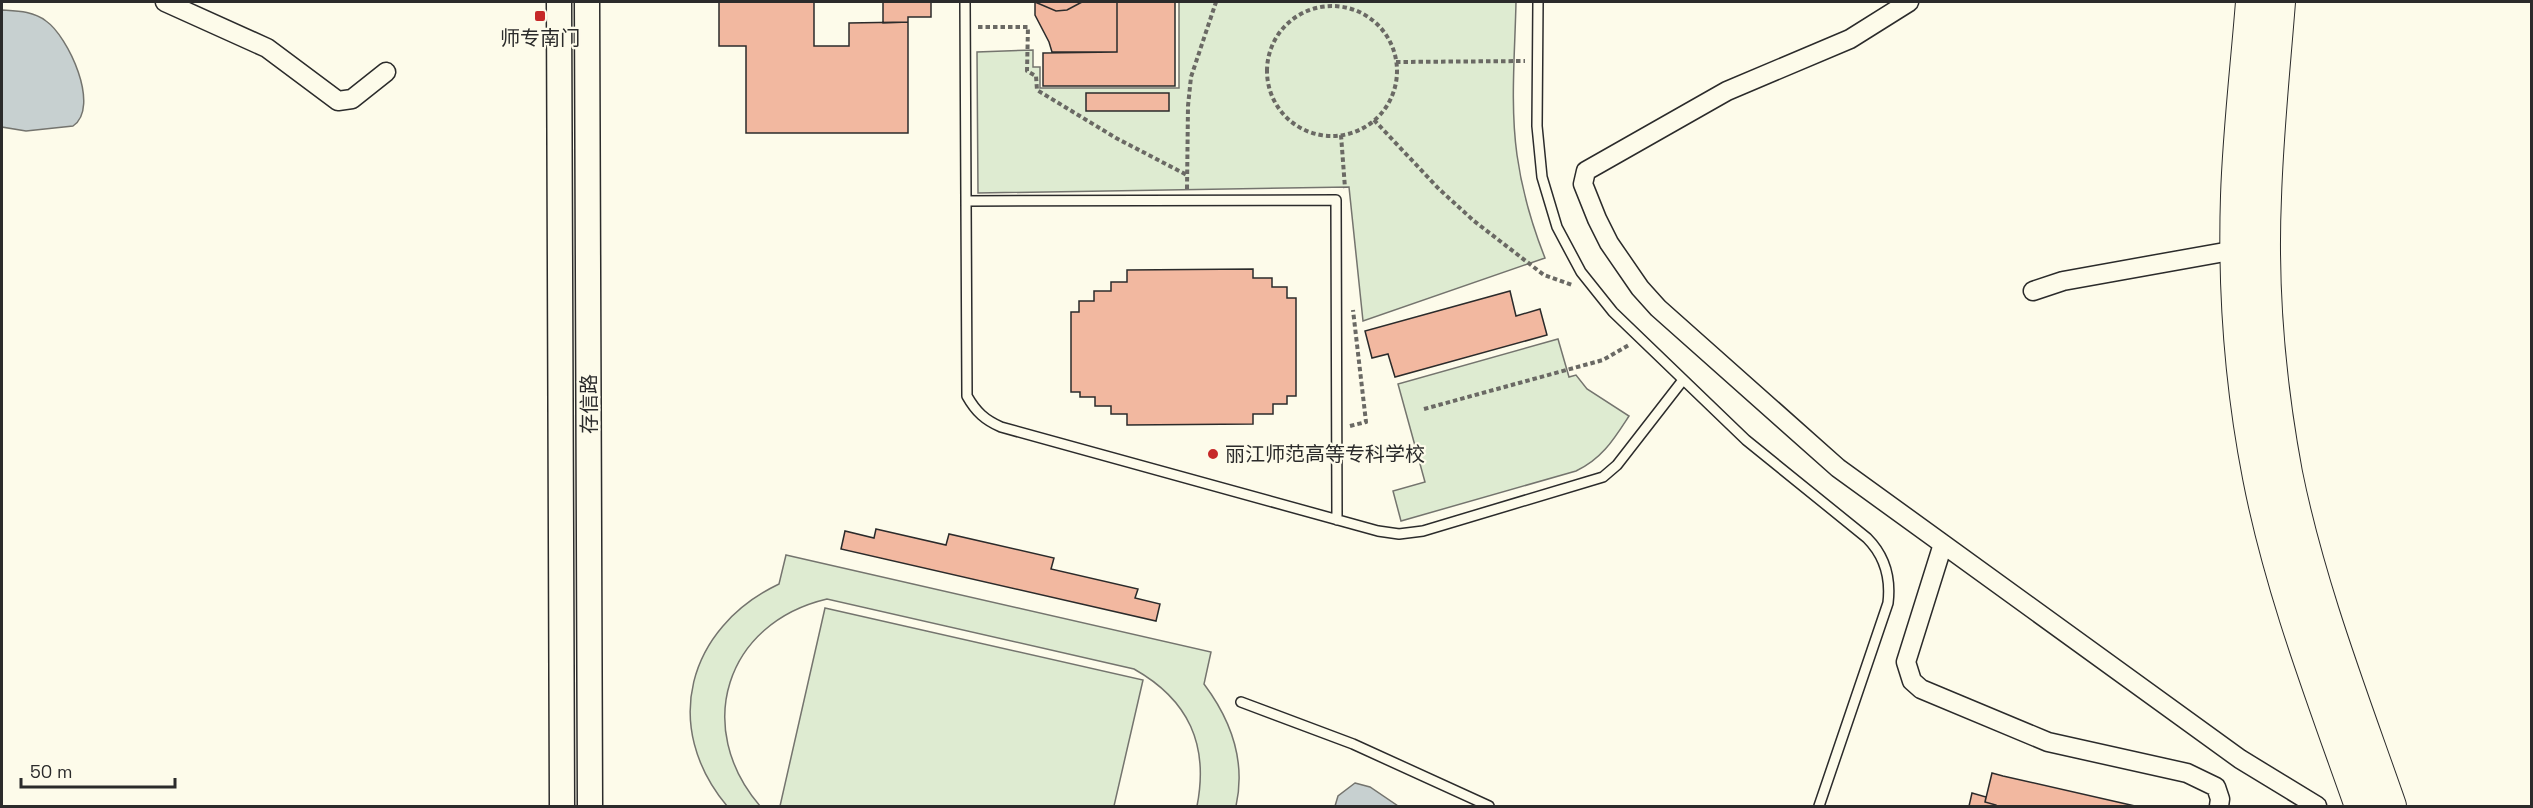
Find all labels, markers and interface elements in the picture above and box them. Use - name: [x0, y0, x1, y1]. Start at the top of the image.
- marker: 师专南门: [533, 9, 547, 23]
- place label: 师专南门: [500, 25, 580, 51]
- street label: 存信路: [576, 374, 602, 434]
- place label: 丽江师范高等专科学校: [1225, 441, 1425, 467]
- marker: 丽江师范高等专科学校: [1206, 447, 1220, 461]
- scale bar: [21, 751, 176, 789]
- text: 50 m: [30, 760, 72, 783]

